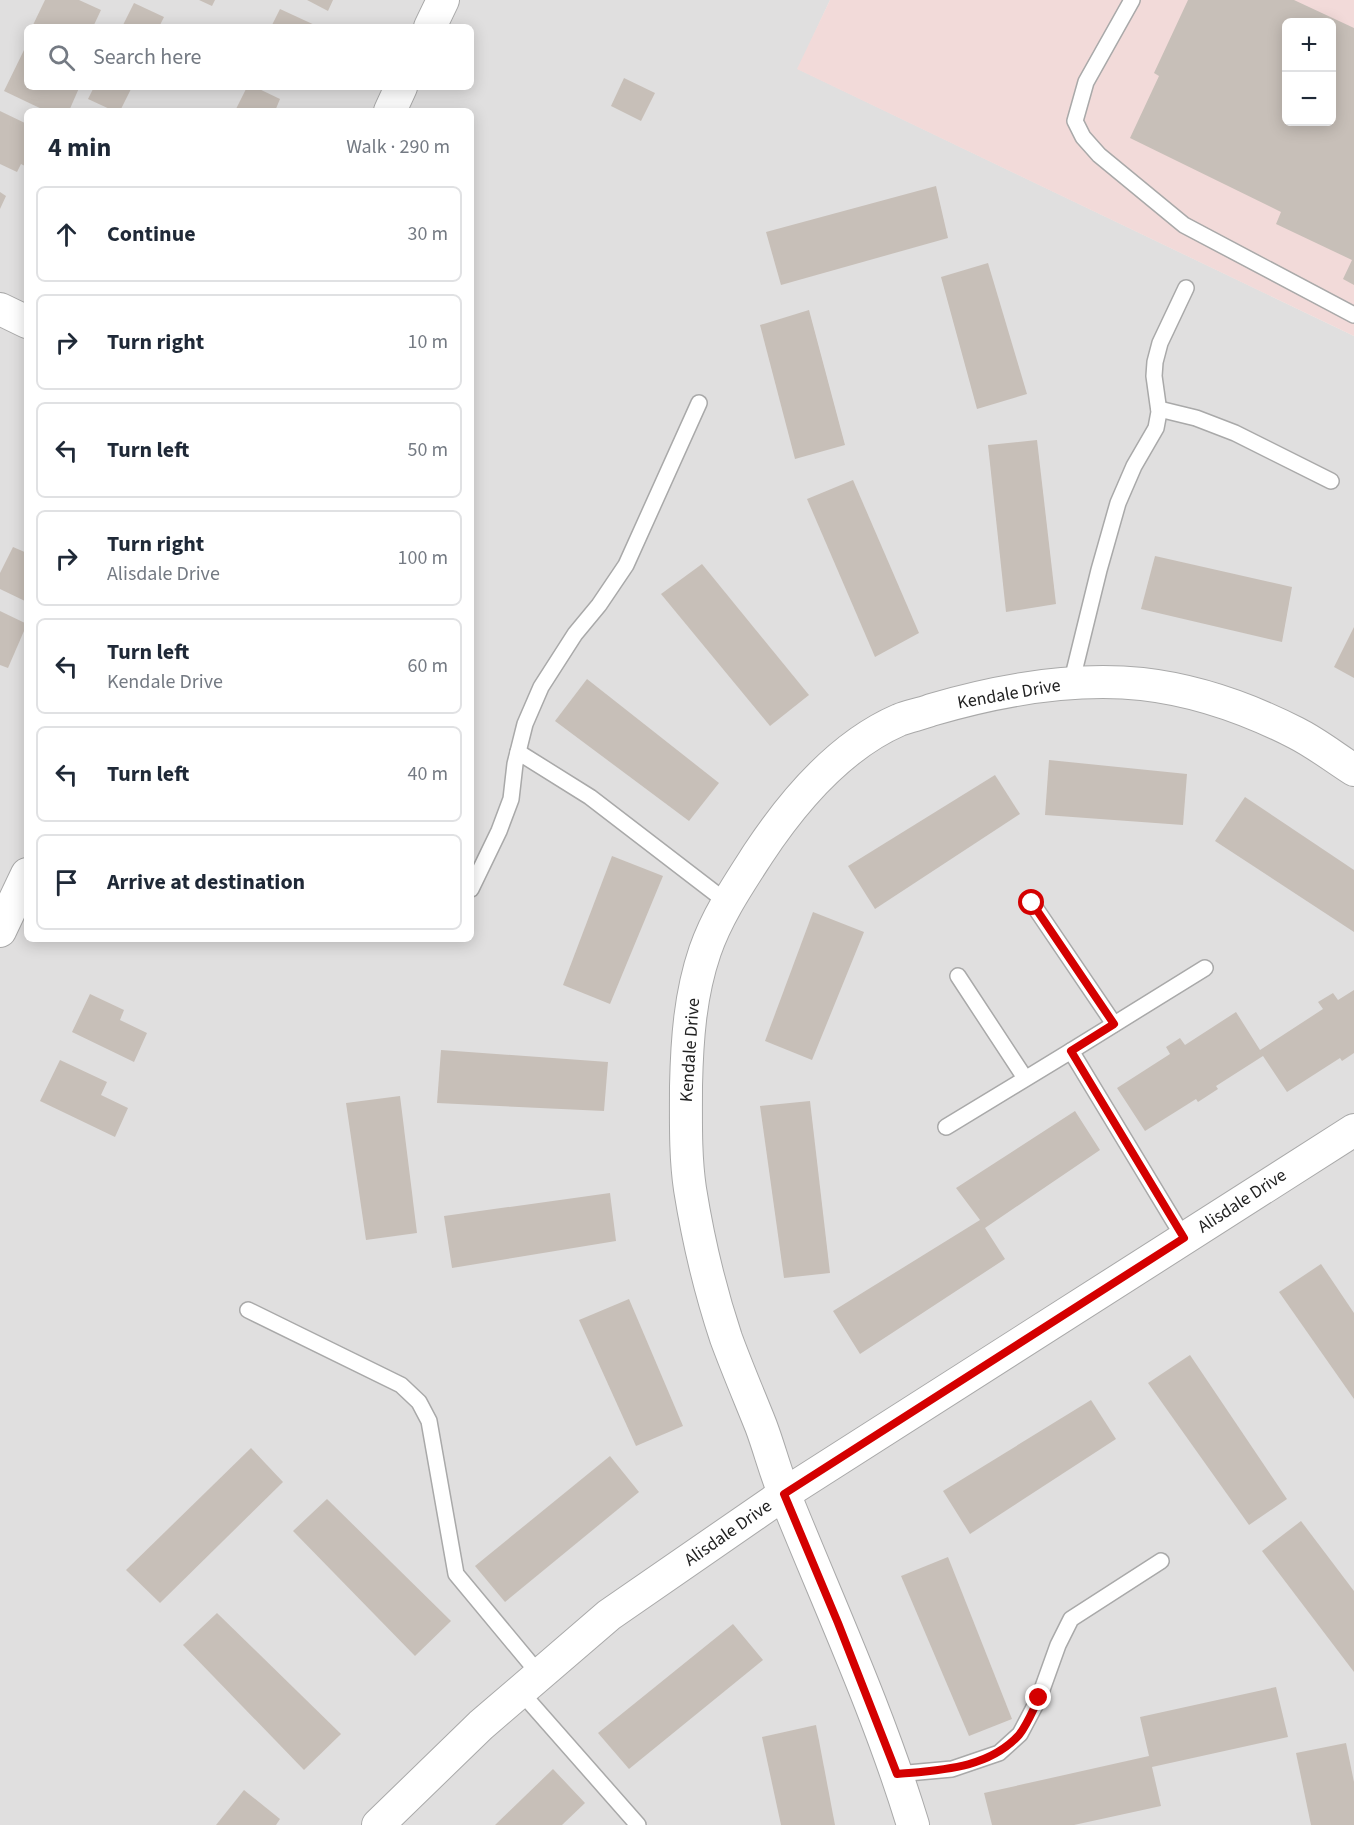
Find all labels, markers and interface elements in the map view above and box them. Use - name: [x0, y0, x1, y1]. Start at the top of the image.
- map controls: [1282, 18, 1336, 126]
- button: +: [1282, 18, 1336, 72]
- search box: [24, 24, 474, 90]
- icon: search: [45, 41, 78, 74]
- text: Search here: [93, 41, 201, 73]
- button: −: [1282, 72, 1336, 126]
- text: 4 min: [48, 129, 111, 166]
- text: Walk · 290 m: [346, 133, 450, 161]
- icon: ahead: [50, 218, 83, 251]
- text: Continue: [107, 218, 196, 250]
- text: 30 m: [408, 220, 448, 248]
- icon: right: [50, 326, 83, 359]
- text: Turn right: [107, 326, 204, 358]
- text: 10 m: [408, 328, 448, 356]
- icon: left: [50, 434, 83, 467]
- text: Turn left: [107, 434, 189, 466]
- text: 50 m: [408, 436, 448, 464]
- text: Turn right: [107, 528, 204, 560]
- icon: right: [50, 542, 83, 575]
- text: 100 m: [398, 544, 448, 572]
- text: Alisdale Drive: [107, 560, 220, 588]
- text: Turn left: [107, 636, 189, 668]
- icon: left: [50, 650, 83, 683]
- text: 60 m: [408, 652, 448, 680]
- text: Kendale Drive: [107, 668, 223, 696]
- street label: Kendale Drive: [955, 673, 1063, 715]
- icon: left: [50, 758, 83, 791]
- text: Turn left: [107, 758, 189, 790]
- text: 40 m: [408, 760, 448, 788]
- icon: arrive: [50, 866, 83, 899]
- text: Arrive at destination: [107, 866, 305, 898]
- route start: [1018, 889, 1044, 915]
- street label: Kendale Drive: [674, 997, 706, 1103]
- street label: Alisdale Drive: [1193, 1163, 1291, 1239]
- street label: Alisdale Drive: [679, 1494, 777, 1572]
- route end: [1025, 1684, 1051, 1710]

